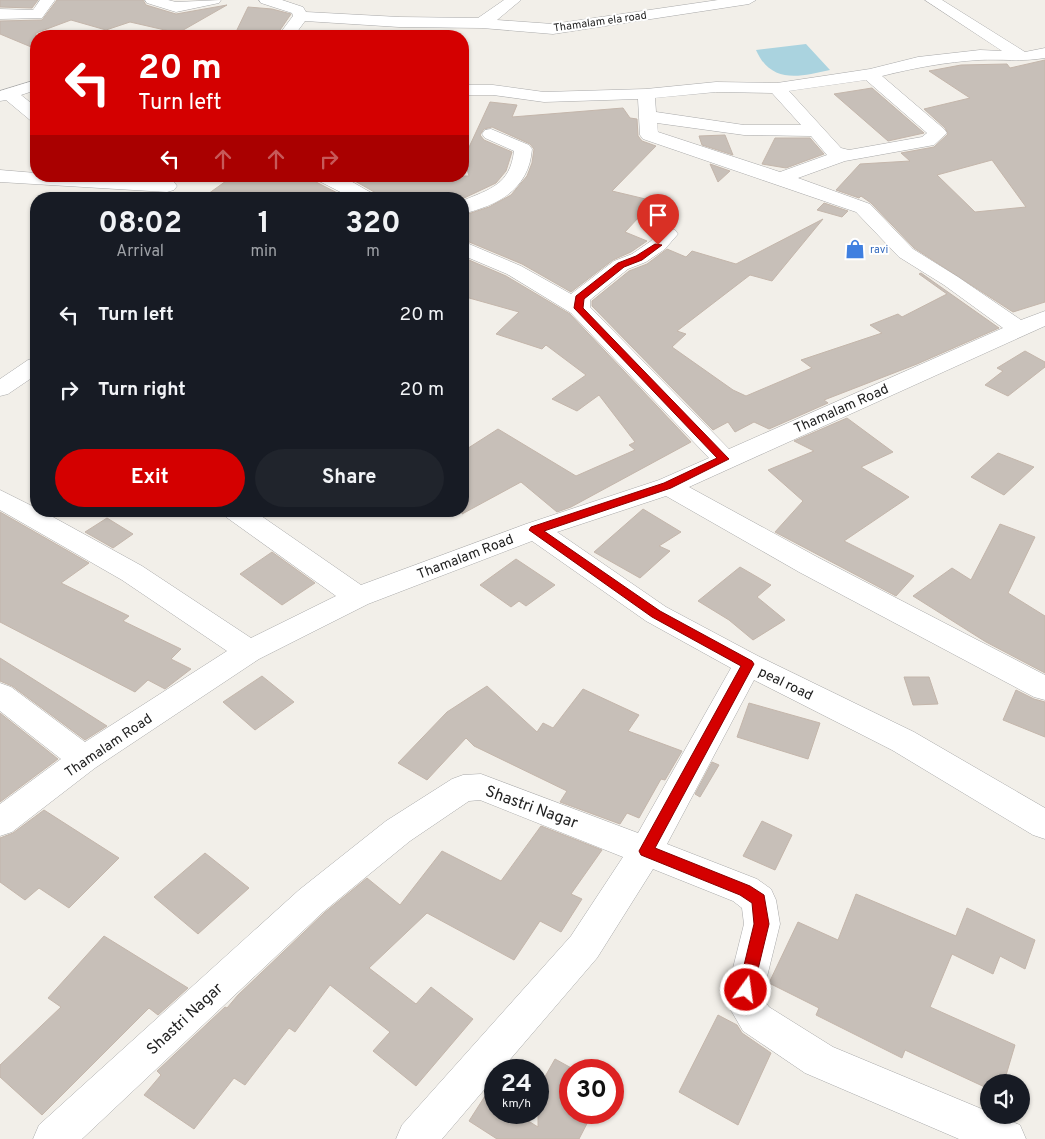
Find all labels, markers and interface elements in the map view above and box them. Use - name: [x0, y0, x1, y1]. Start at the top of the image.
- street label: Thamalam ela road: [553, 9, 648, 35]
- text: 20 m: [138, 47, 222, 91]
- icon: left: [55, 50, 120, 115]
- text: Turn left: [138, 90, 221, 117]
- icon: left: [156, 145, 184, 173]
- icon: ahead: [209, 145, 237, 173]
- icon: ahead: [262, 145, 290, 173]
- icon: right: [315, 145, 343, 173]
- pin: [637, 194, 679, 245]
- icon: arrive: [644, 201, 672, 229]
- text: 08:02: [98, 206, 182, 243]
- text: 1: [258, 206, 270, 243]
- text: 320: [345, 206, 401, 243]
- shop icon: ravi: [844, 238, 866, 260]
- text: Arrival: [116, 242, 164, 262]
- text: min: [250, 242, 277, 262]
- text: m: [366, 242, 380, 262]
- place label: ravi: [870, 243, 888, 257]
- icon: left: [55, 301, 83, 329]
- text: Turn left: [98, 303, 174, 327]
- text: 20 m: [400, 303, 444, 327]
- icon: right: [55, 376, 83, 404]
- text: Turn right: [98, 378, 186, 402]
- text: 20 m: [400, 378, 444, 402]
- street label: Thamalam Road: [792, 381, 892, 438]
- button: Exit: [55, 449, 245, 507]
- button: Share: [255, 449, 444, 507]
- street label: Thamalam Road: [415, 531, 516, 584]
- street label: peal road: [755, 664, 815, 705]
- street label: Thamalam Road: [62, 711, 156, 782]
- street label: Shastri Nagar: [482, 782, 580, 834]
- position arrow: [719, 963, 771, 1015]
- street label: Shastri Nagar: [143, 979, 228, 1060]
- speed limit sign: 30: [559, 1059, 624, 1124]
- text: 24: [501, 1069, 532, 1101]
- map controls: [980, 1074, 1030, 1124]
- button: sound: [980, 1074, 1030, 1124]
- text: km/h: [502, 1096, 531, 1112]

